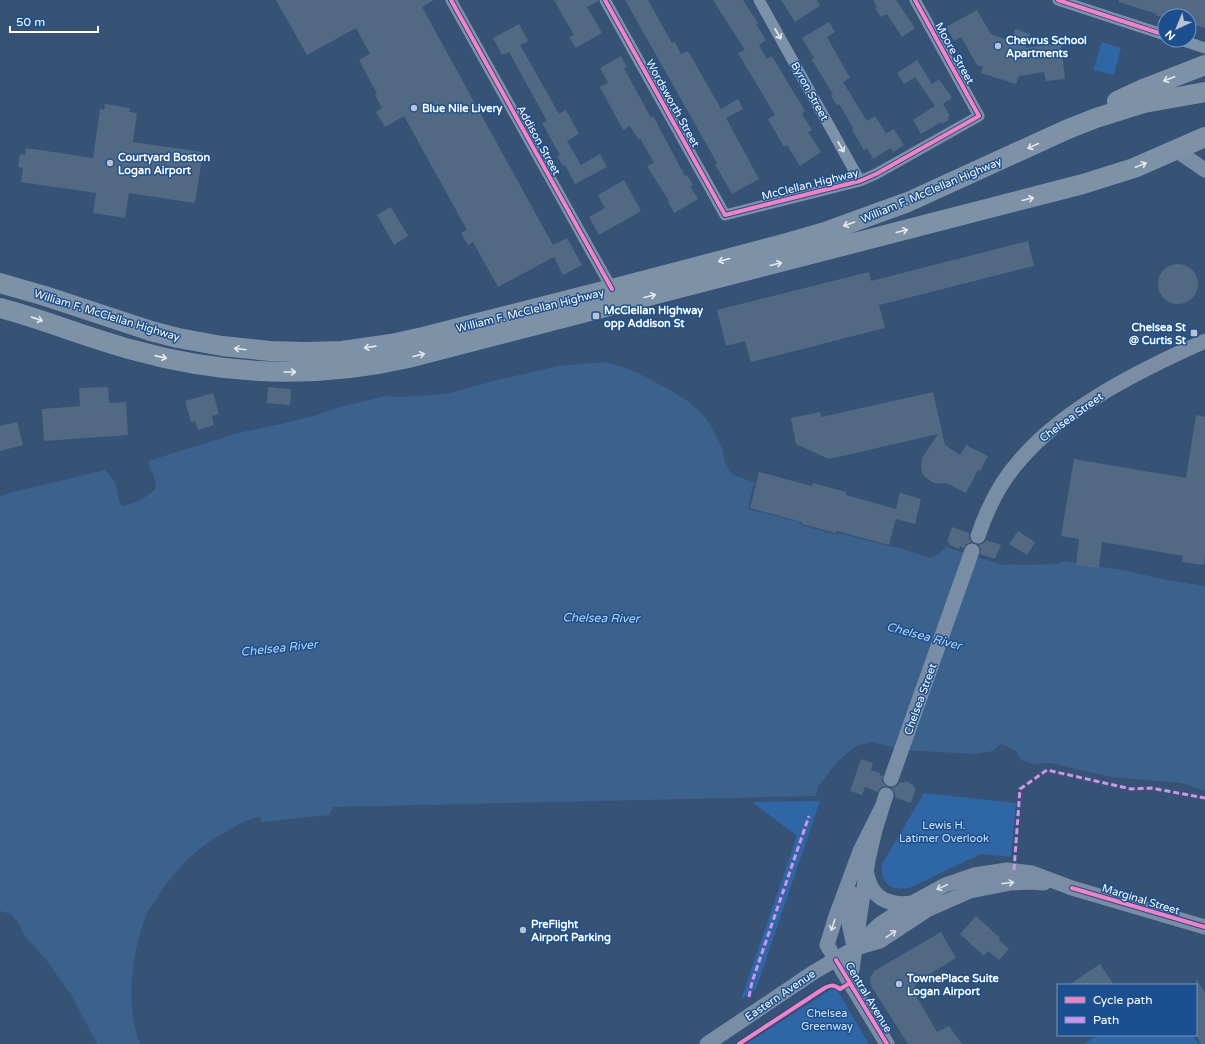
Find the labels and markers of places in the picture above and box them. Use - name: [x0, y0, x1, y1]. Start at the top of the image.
- place label: Chevrus School Apartments: [1006, 34, 1087, 61]
- marker: Chevrus School Apartments: [993, 41, 1003, 51]
- place label: Blue Nile Livery: [422, 102, 503, 116]
- marker: Blue Nile Livery: [409, 103, 419, 113]
- place label: Courtyard Boston Logan Airport: [118, 151, 210, 178]
- marker: Courtyard Boston Logan Airport: [105, 158, 115, 168]
- place label: McClellan Highway opp Addison St: [604, 304, 703, 331]
- marker: McClellan Highway opp Addison St: [591, 311, 601, 321]
- place label: Chelsea St @ Curtis St: [1129, 321, 1187, 347]
- marker: Chelsea St @ Curtis St: [1189, 328, 1199, 338]
- place label: PreFlight Airport Parking: [531, 918, 611, 945]
- marker: PreFlight Airport Parking: [518, 925, 528, 935]
- place label: TownePlace Suite Logan Airport: [906, 972, 1000, 999]
- marker: TownePlace Suite Logan Airport: [894, 979, 904, 989]

